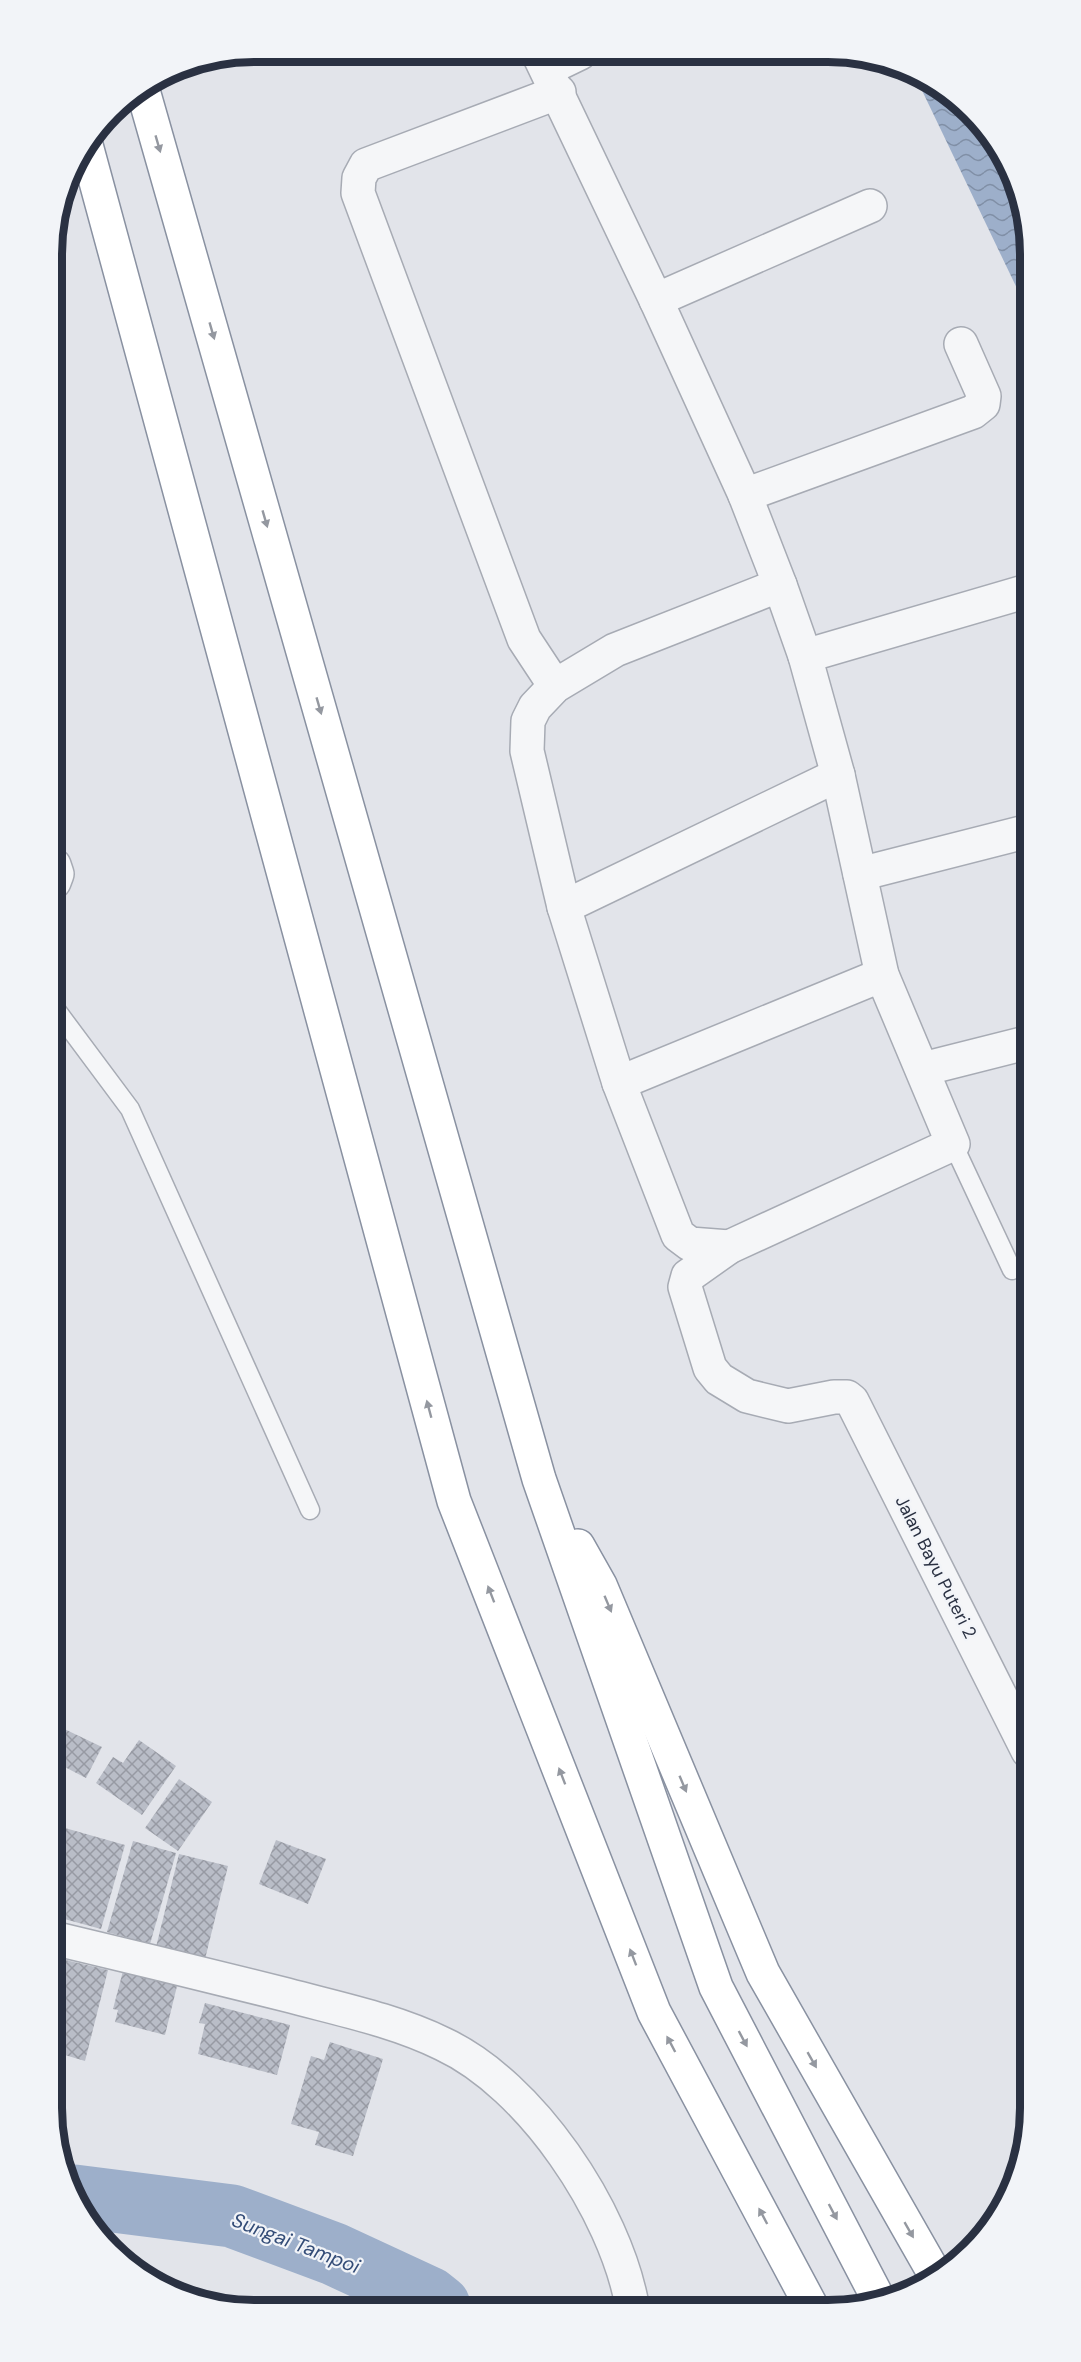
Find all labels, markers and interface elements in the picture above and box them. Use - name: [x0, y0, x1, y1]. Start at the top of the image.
- one-way arrow: [154, 135, 163, 153]
- one-way arrow: [208, 322, 217, 340]
- one-way arrow: [261, 510, 270, 528]
- one-way arrow: [315, 697, 324, 715]
- one-way arrow: [424, 1400, 434, 1418]
- street label: Jalan Bayu Puteri 2: [890, 1492, 982, 1642]
- one-way arrow: [485, 1585, 495, 1603]
- one-way arrow: [604, 1595, 613, 1613]
- one-way arrow: [556, 1766, 566, 1784]
- one-way arrow: [679, 1775, 688, 1793]
- one-way arrow: [627, 1948, 637, 1966]
- one-way arrow: [738, 2030, 748, 2047]
- one-way arrow: [666, 2035, 676, 2052]
- one-way arrow: [807, 2052, 818, 2068]
- one-way arrow: [828, 2203, 838, 2220]
- water label: Sungai Tampoi: [228, 2207, 365, 2280]
- one-way arrow: [758, 2207, 768, 2224]
- one-way arrow: [904, 2222, 914, 2239]

